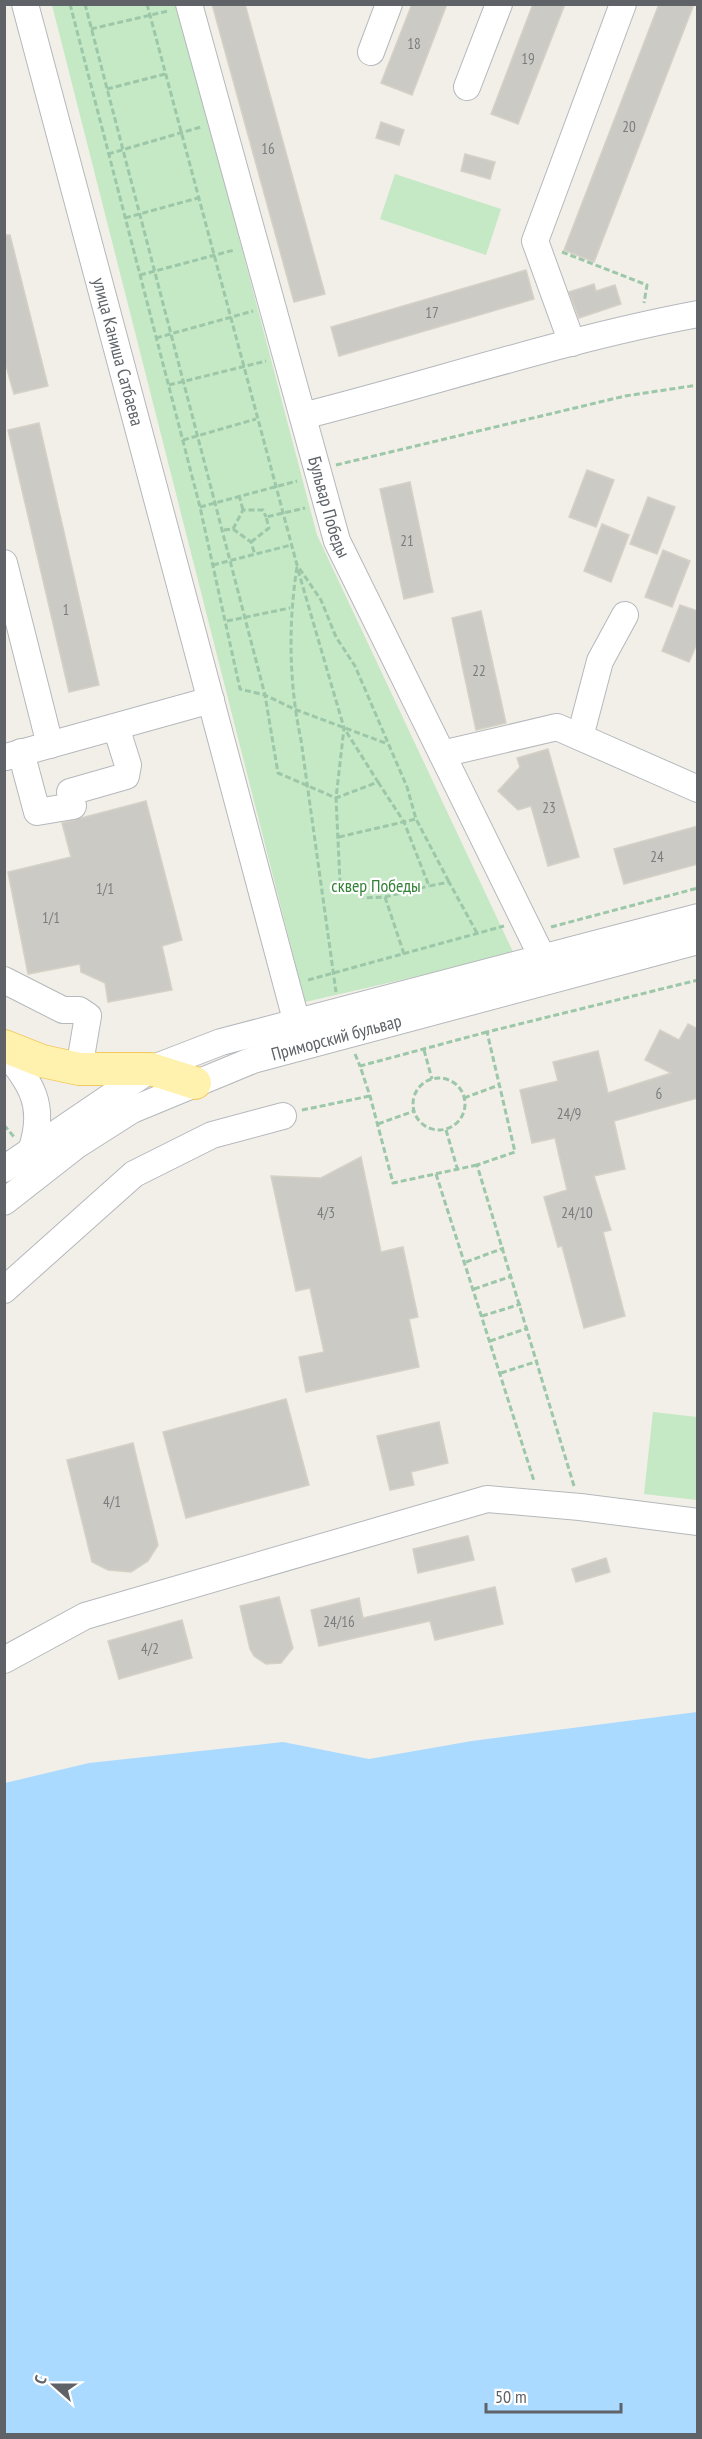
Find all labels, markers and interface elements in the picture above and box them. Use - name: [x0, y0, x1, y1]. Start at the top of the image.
- house number: 18: [407, 34, 421, 53]
- house number: 19: [521, 49, 535, 68]
- house number: 20: [622, 117, 636, 136]
- house number: 16: [261, 139, 275, 158]
- street label: улица Каниша Сатбаева: [88, 275, 149, 428]
- house number: 17: [425, 303, 439, 322]
- street label: Бульвар Победы: [303, 454, 355, 561]
- house number: 21: [400, 531, 414, 550]
- house number: 1: [63, 600, 69, 619]
- house number: 22: [472, 661, 486, 680]
- house number: 23: [542, 798, 556, 817]
- house number: 24: [650, 847, 664, 866]
- park label: сквер Победы: [331, 874, 421, 897]
- house number: 1/1: [96, 879, 114, 898]
- house number: 1/1: [42, 908, 60, 927]
- street label: Приморский бульвар: [269, 1009, 404, 1066]
- house number: 6: [656, 1084, 663, 1103]
- house number: 24/9: [557, 1104, 581, 1123]
- house number: 4/3: [317, 1203, 335, 1222]
- house number: 24/10: [561, 1203, 593, 1222]
- house number: 4/1: [103, 1492, 121, 1511]
- house number: 24/16: [323, 1612, 355, 1631]
- house number: 4/2: [141, 1639, 159, 1658]
- north arrow: [24, 2355, 84, 2415]
- text: С: [29, 2372, 51, 2387]
- scale bar: [486, 2376, 621, 2414]
- text: 50 m: [495, 2385, 527, 2408]

